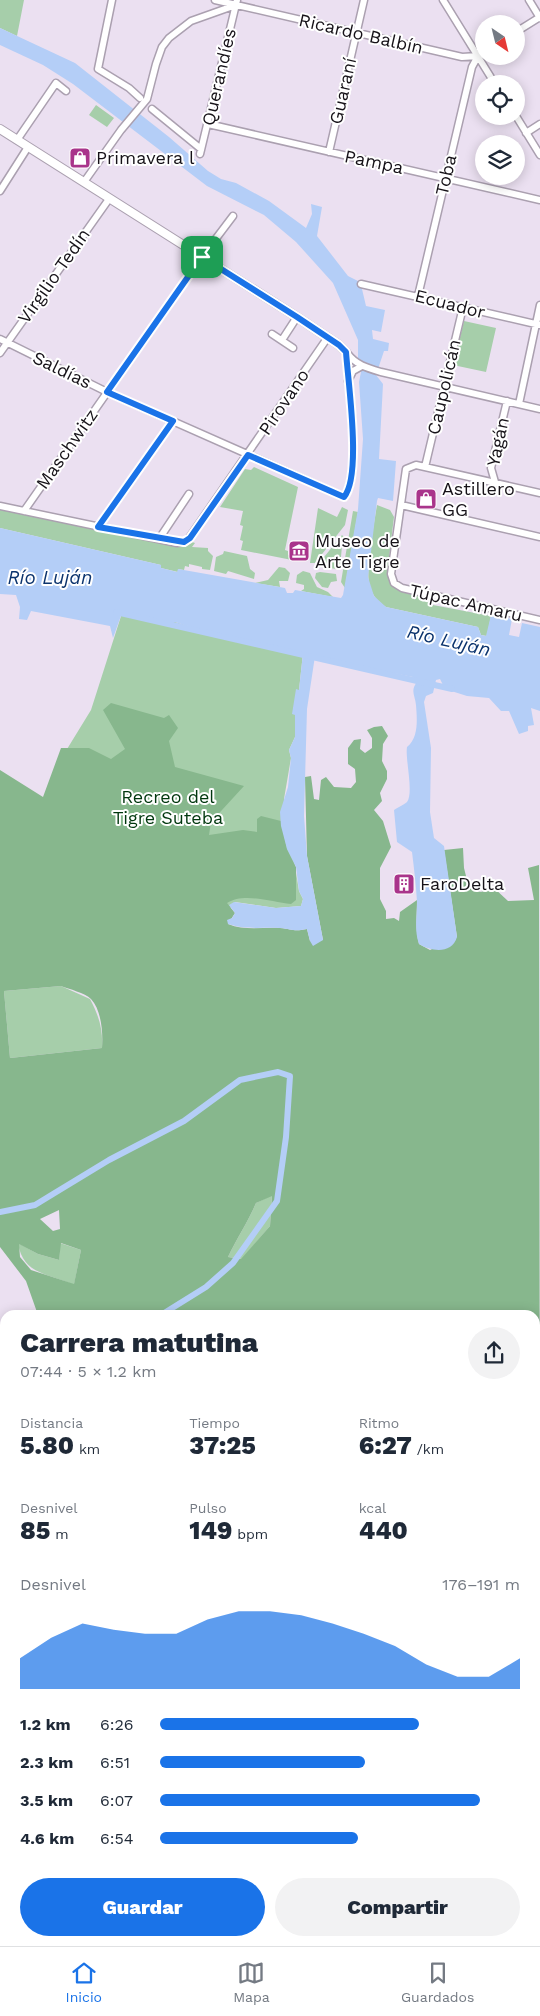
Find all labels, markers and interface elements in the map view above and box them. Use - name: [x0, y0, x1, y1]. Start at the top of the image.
- street label: Ricardo Balbín: [297, 9, 425, 58]
- north arrow: [475, 15, 525, 65]
- map controls: [475, 15, 525, 185]
- street label: Querandíes: [197, 26, 240, 128]
- street label: Guaraní: [325, 55, 360, 126]
- button: locate: [475, 75, 525, 125]
- button: layers: [475, 135, 525, 185]
- street label: Pampa: [343, 145, 406, 178]
- shop icon: Primavera l: [68, 146, 92, 170]
- place label: Primavera l: [96, 147, 195, 168]
- street label: Toba: [431, 152, 460, 197]
- street label: Virgilio Tedín: [13, 224, 94, 327]
- pin: [181, 236, 223, 278]
- icon: arrive: [188, 243, 216, 271]
- street label: Ecuador: [413, 285, 488, 322]
- street label: Caupolicán: [422, 337, 465, 437]
- street label: Saldías: [29, 346, 95, 393]
- street label: Pirovano: [254, 365, 313, 439]
- street label: Maschwitz: [31, 405, 102, 493]
- street label: Yagán: [482, 415, 513, 468]
- place label: Astillero GG: [442, 478, 515, 520]
- shop icon: Astillero GG: [414, 487, 438, 511]
- place label: Museo de Arte Tigre: [315, 530, 400, 572]
- museum icon: Museo de Arte Tigre: [287, 539, 311, 563]
- water label: Río Luján: [8, 566, 92, 589]
- street label: Túpac Amaru: [408, 579, 525, 626]
- water label: Río Luján: [405, 620, 493, 661]
- park label: Recreo del Tigre Suteba: [113, 786, 223, 828]
- building icon: FaroDelta: [392, 872, 416, 896]
- place label: FaroDelta: [420, 873, 504, 894]
- text: Carrera matutina: [20, 1326, 258, 1359]
- button: share: [468, 1327, 520, 1379]
- text: 07:44 · 5 × 1.2 km: [20, 1362, 157, 1381]
- text: Distancia: [20, 1415, 83, 1431]
- text: Tiempo: [189, 1415, 240, 1431]
- text: Ritmo: [359, 1415, 399, 1431]
- text: 5.80: [20, 1431, 74, 1460]
- text: 37:25: [189, 1431, 256, 1460]
- text: 6:27: [359, 1431, 412, 1460]
- text: km: [74, 1441, 100, 1457]
- text: /km: [412, 1441, 444, 1457]
- text: Desnivel: [20, 1500, 78, 1516]
- text: Pulso: [189, 1500, 227, 1516]
- text: kcal: [359, 1500, 386, 1516]
- text: 85: [20, 1516, 50, 1545]
- text: 149: [189, 1516, 232, 1545]
- text: 440: [359, 1516, 408, 1545]
- text: m: [50, 1526, 68, 1542]
- text: bpm: [232, 1526, 268, 1542]
- text: Desnivel: [20, 1575, 86, 1594]
- text: 176–191 m: [442, 1575, 520, 1594]
- text: 1.2 km: [20, 1715, 71, 1734]
- text: 6:26: [100, 1715, 134, 1734]
- text: 2.3 km: [20, 1753, 73, 1772]
- text: 6:51: [100, 1753, 130, 1772]
- text: 3.5 km: [20, 1791, 73, 1810]
- text: 6:07: [100, 1791, 133, 1810]
- text: 4.6 km: [20, 1829, 74, 1848]
- text: 6:54: [100, 1829, 134, 1848]
- button: Guardar: [20, 1878, 265, 1936]
- button: Compartir: [275, 1878, 520, 1936]
- tab: Inicio: [66, 1959, 102, 2005]
- tab: Mapa: [233, 1959, 270, 2005]
- tab: Guardados: [401, 1959, 474, 2005]

